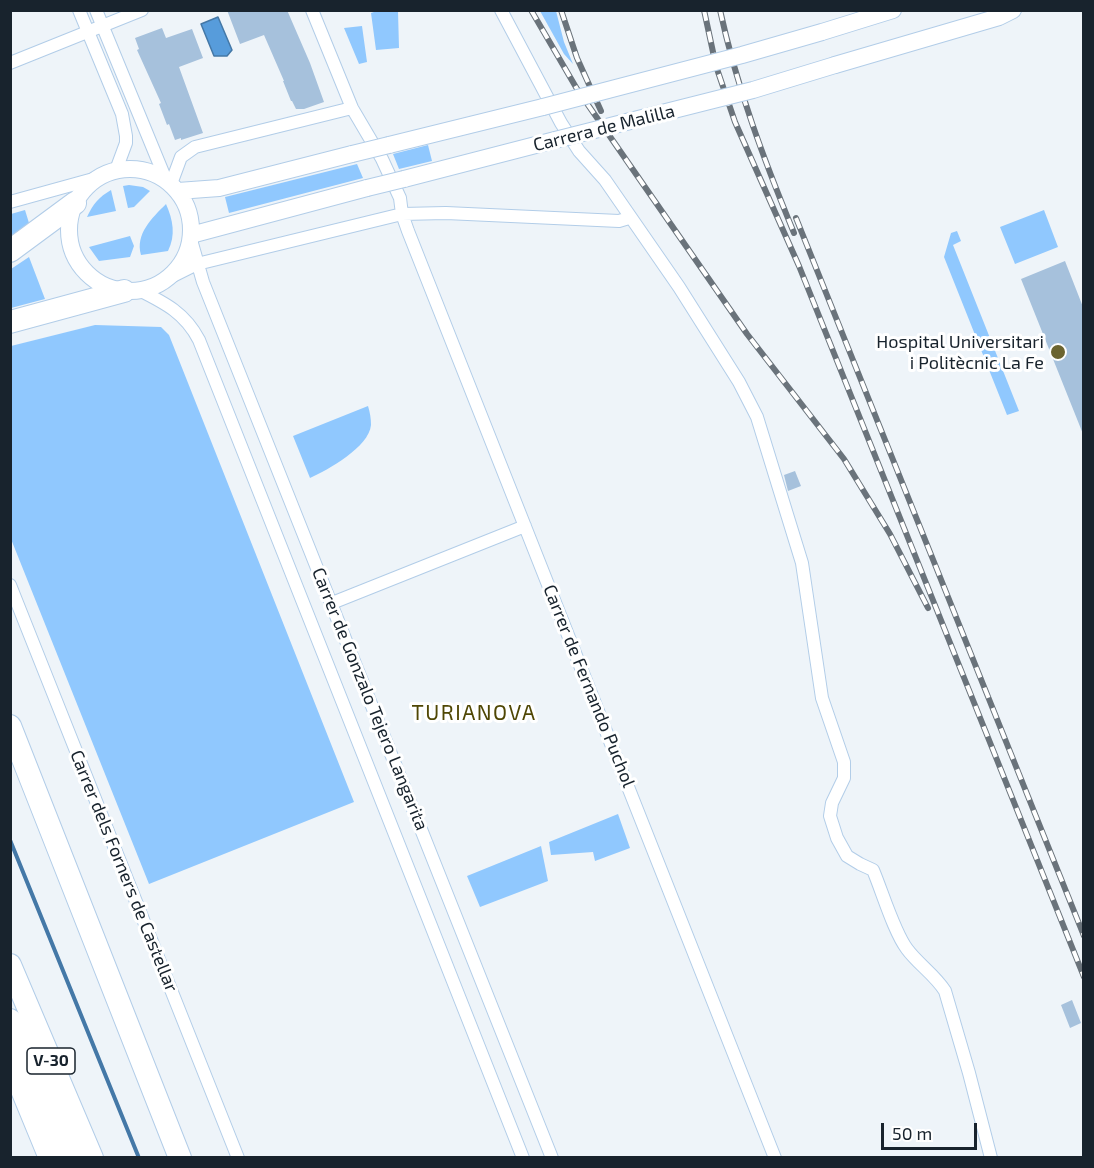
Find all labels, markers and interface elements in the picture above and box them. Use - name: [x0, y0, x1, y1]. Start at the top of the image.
- street label: Carrera de Malilla: [531, 100, 677, 156]
- place label: Hospital Universitari i Politècnic La Fe: [876, 331, 1044, 374]
- marker: Hospital Universitari i Politècnic La Fe: [1049, 343, 1067, 361]
- street label: Carrer de Gonzalo Tejero Langarita: [307, 565, 433, 833]
- street label: Carrer de Fernando Puchol: [538, 582, 640, 790]
- district label: TURIANOVA: [411, 700, 537, 726]
- street label: Carrer dels Forners de Castellar: [66, 747, 182, 995]
- road number: V-30: [27, 1048, 75, 1074]
- scale bar: [884, 1111, 980, 1149]
- text: 50 m: [892, 1122, 932, 1144]

